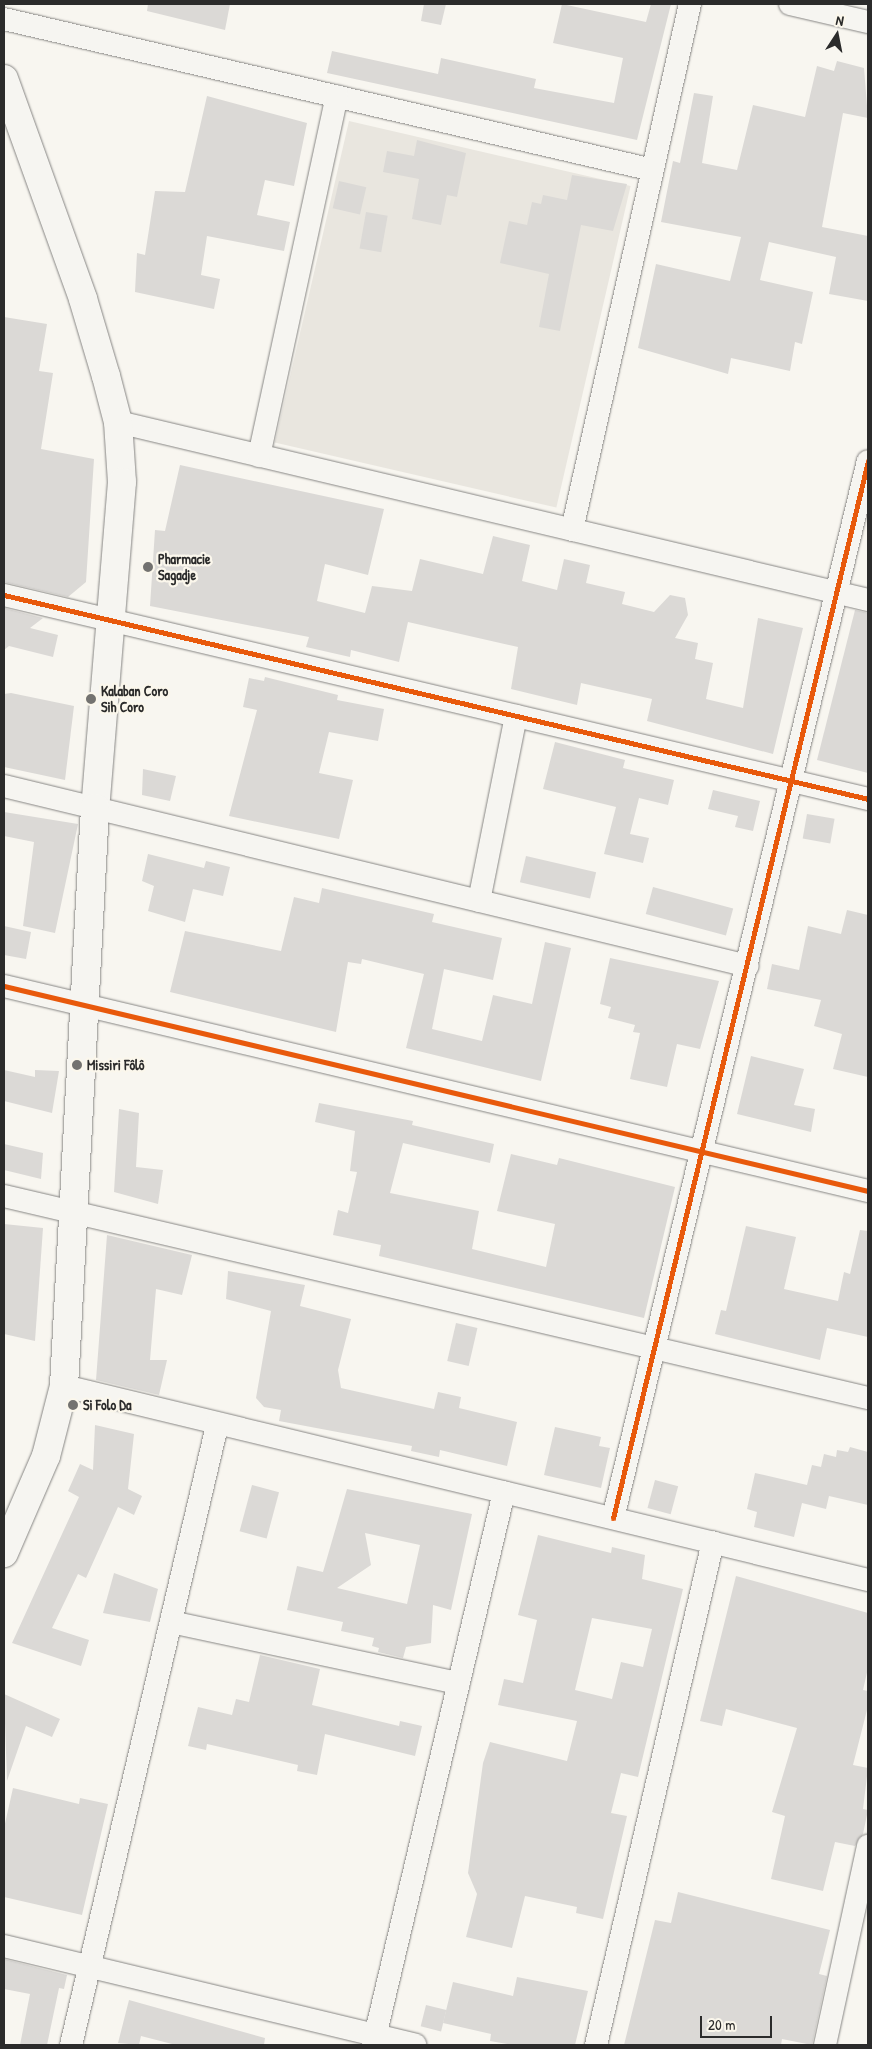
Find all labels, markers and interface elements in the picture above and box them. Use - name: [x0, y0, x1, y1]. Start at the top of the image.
- north arrow: [812, 10, 862, 60]
- text: N: [834, 10, 845, 30]
- place label: Pharmacie Sagadje: [158, 551, 211, 584]
- marker: Pharmacie Sagadje: [142, 561, 154, 573]
- place label: Kalaban Coro Sih Coro: [101, 683, 168, 716]
- marker: Kalaban Coro Sih Coro: [85, 693, 97, 705]
- place label: Missiri Fôlô: [87, 1057, 144, 1073]
- marker: Missiri Fôlô: [71, 1059, 83, 1071]
- place label: Si Folo Da: [83, 1397, 131, 1413]
- marker: Si Folo Da: [67, 1399, 79, 1411]
- scale bar: [702, 2006, 774, 2038]
- text: 20 m: [708, 2014, 735, 2035]

